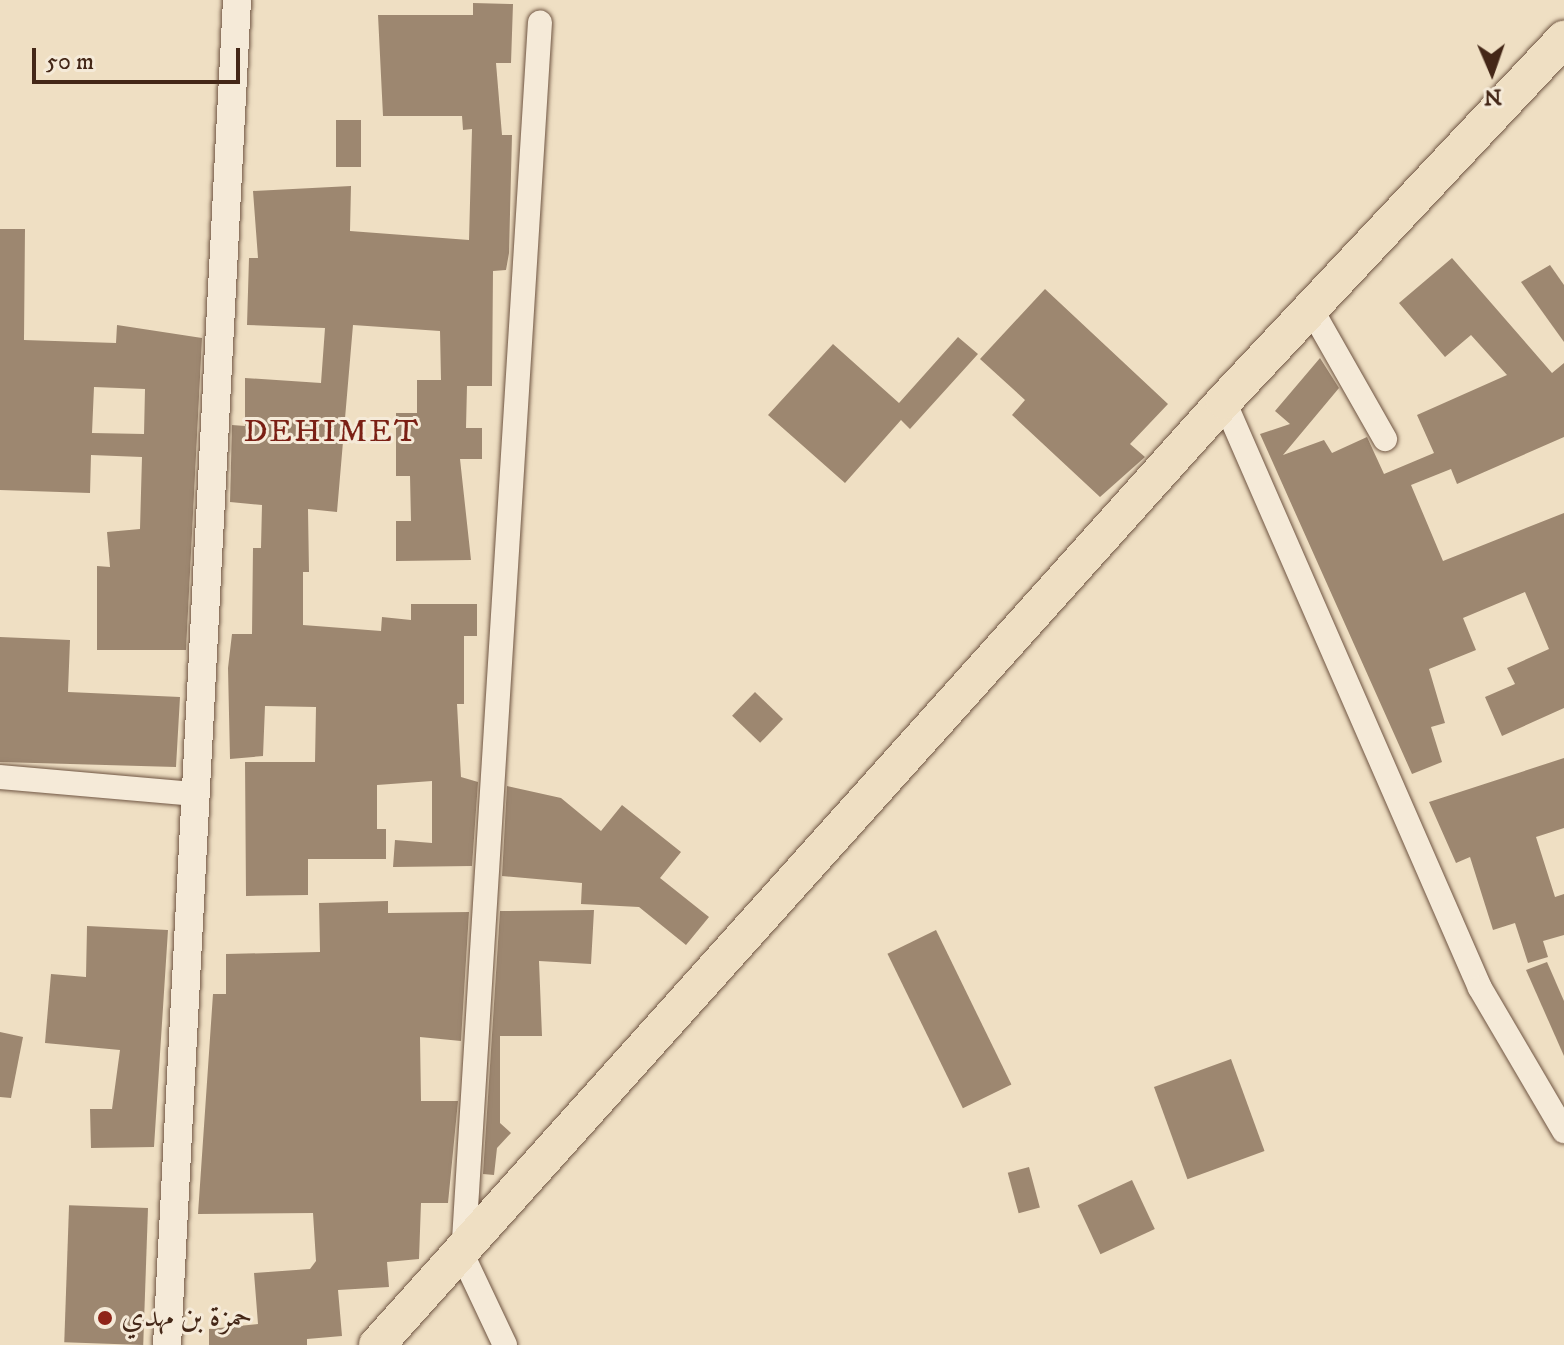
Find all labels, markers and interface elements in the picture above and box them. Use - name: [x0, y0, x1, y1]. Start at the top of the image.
- scale bar: [36, 32, 244, 82]
- north arrow: [1452, 32, 1532, 112]
- text: 50 m: [46, 47, 94, 77]
- text: N: [1483, 83, 1502, 110]
- district label: DEHIMET: [244, 413, 420, 451]
- place label: حمزة بن مهدي: [121, 1300, 252, 1336]
- marker: حمزة بن مهدي: [96, 1309, 114, 1327]

